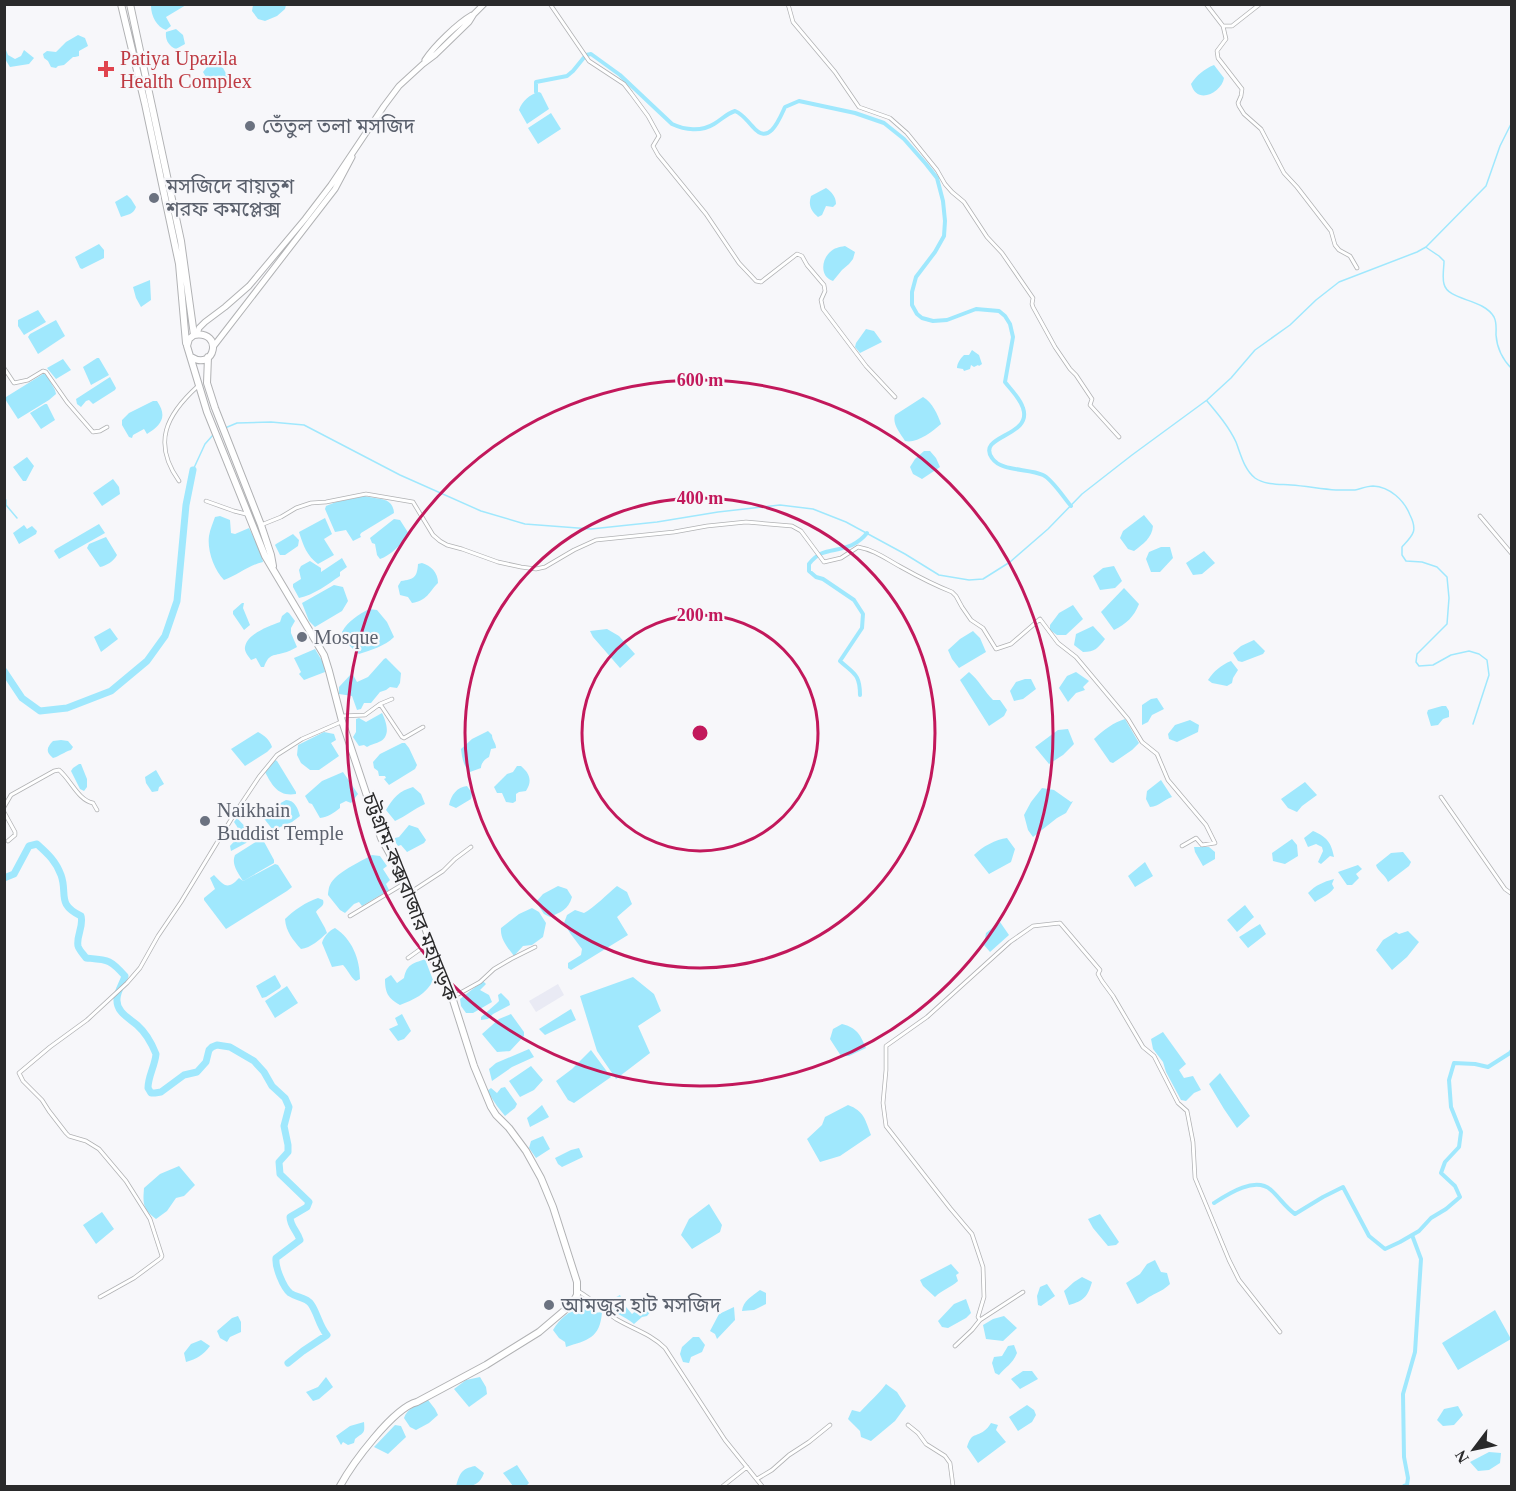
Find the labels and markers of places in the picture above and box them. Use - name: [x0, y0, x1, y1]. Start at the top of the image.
- place label: Patiya Upazila Health Complex: [120, 47, 252, 93]
- marker: Patiya Upazila Health Complex: [97, 60, 115, 78]
- place label: তেঁতুল তলা মসজিদ: [262, 114, 415, 139]
- marker: তেঁতুল তলা মসজিদ: [243, 119, 257, 133]
- place label: মসজিদে বায়তুশ শরফ কমপ্লেক্স: [165, 174, 294, 220]
- marker: মসজিদে বায়তুশ শরফ কমপ্লেক্স: [147, 191, 161, 205]
- place label: Mosque: [314, 626, 379, 649]
- marker: Mosque: [295, 630, 309, 644]
- centre of rings: [690, 723, 710, 743]
- place label: Naikhain Buddist Temple: [217, 799, 344, 845]
- marker: Naikhain Buddist Temple: [198, 814, 212, 828]
- place label: আমজুর হাট মসজিদ: [560, 1293, 722, 1317]
- marker: আমজুর হাট মসজিদ: [542, 1298, 556, 1312]

